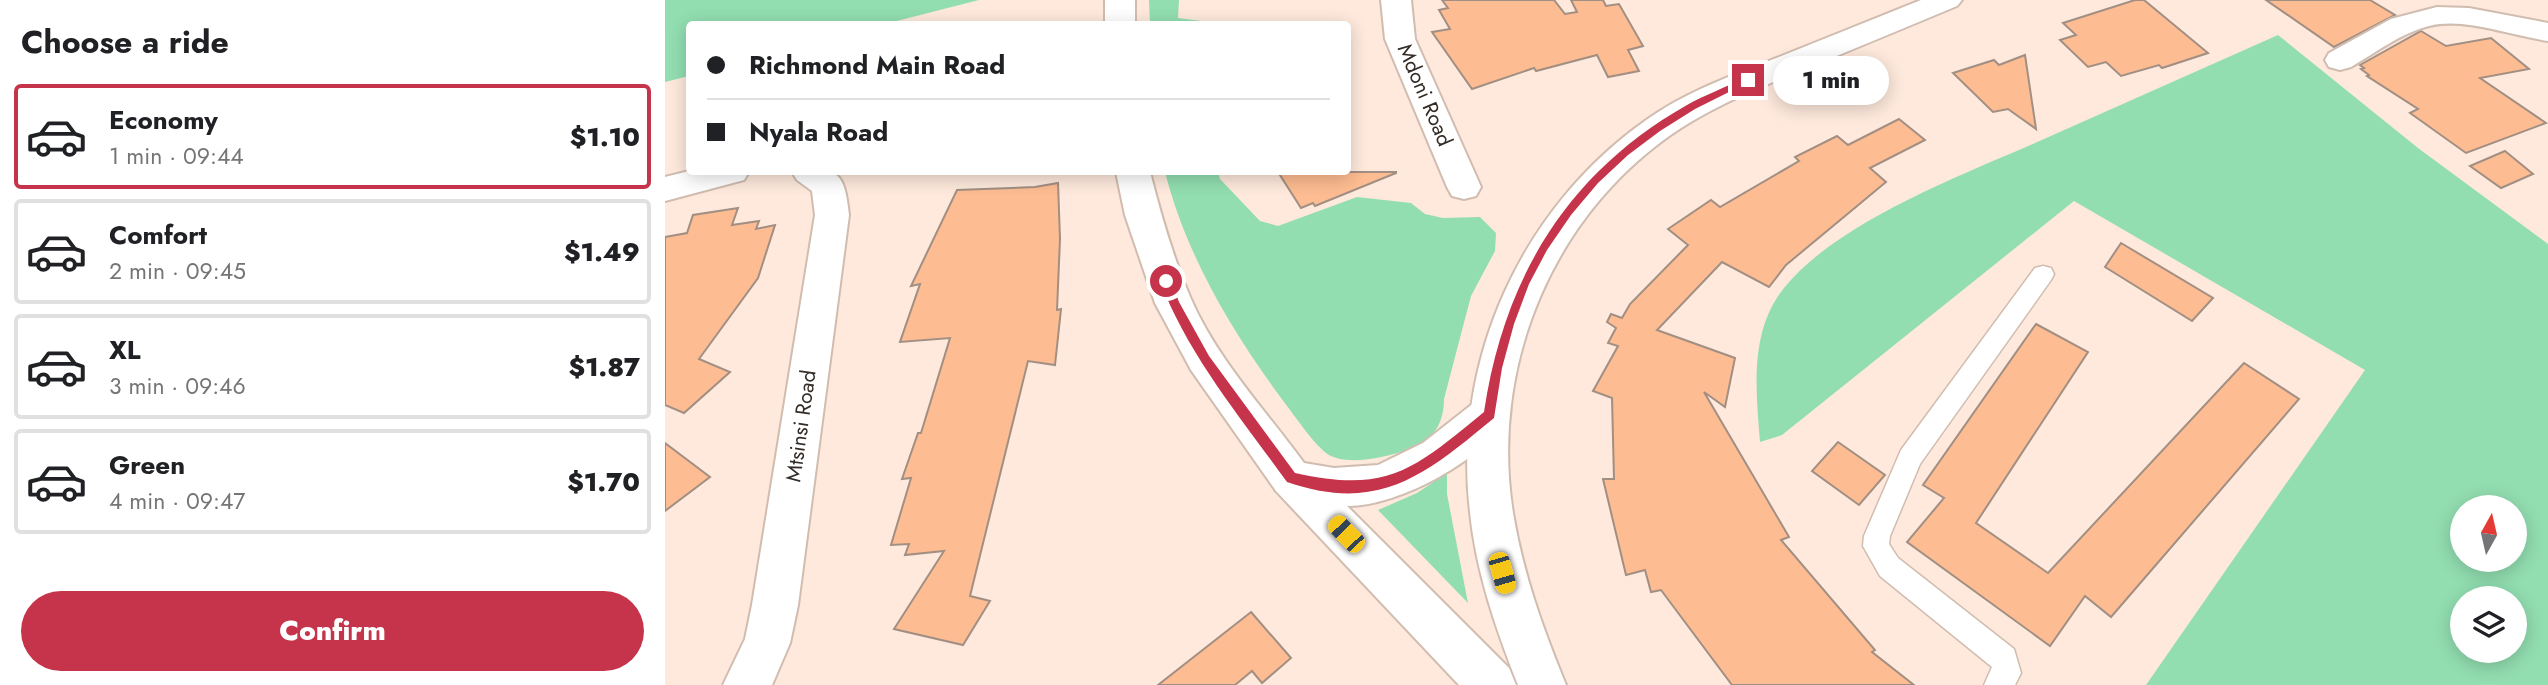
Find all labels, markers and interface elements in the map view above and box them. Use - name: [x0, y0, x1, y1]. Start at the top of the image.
- text: Choose a ride: [21, 19, 229, 65]
- street label: Mdoni Road: [1390, 39, 1460, 151]
- text: Richmond Main Road: [749, 46, 1005, 84]
- callout: 1 min: [1773, 56, 1888, 104]
- text: 1 min: [1802, 63, 1860, 97]
- route end: [1732, 64, 1764, 96]
- text: Economy: [109, 101, 218, 139]
- icon: car: [25, 105, 88, 168]
- text: Nyala Road: [749, 113, 888, 151]
- text: $1.10: [570, 118, 640, 156]
- text: 1 min · 09:44: [109, 139, 244, 173]
- text: Comfort: [109, 216, 207, 254]
- icon: car: [25, 220, 88, 283]
- text: $1.49: [564, 233, 640, 271]
- text: 2 min · 09:45: [109, 254, 246, 288]
- route start: [1150, 265, 1182, 297]
- text: XL: [109, 331, 141, 369]
- icon: car: [25, 335, 88, 398]
- text: $1.87: [568, 348, 640, 386]
- street label: Mtsinsi Road: [778, 368, 824, 484]
- text: 3 min · 09:46: [109, 369, 246, 403]
- text: Green: [109, 446, 185, 484]
- icon: car: [25, 450, 88, 513]
- text: $1.70: [567, 463, 640, 501]
- text: 4 min · 09:47: [109, 484, 245, 518]
- north arrow: [2450, 495, 2527, 572]
- map controls: [2450, 495, 2527, 663]
- car: [1324, 512, 1369, 556]
- car: [1487, 550, 1518, 596]
- button: layers: [2450, 586, 2527, 663]
- button: Confirm: [21, 591, 644, 671]

